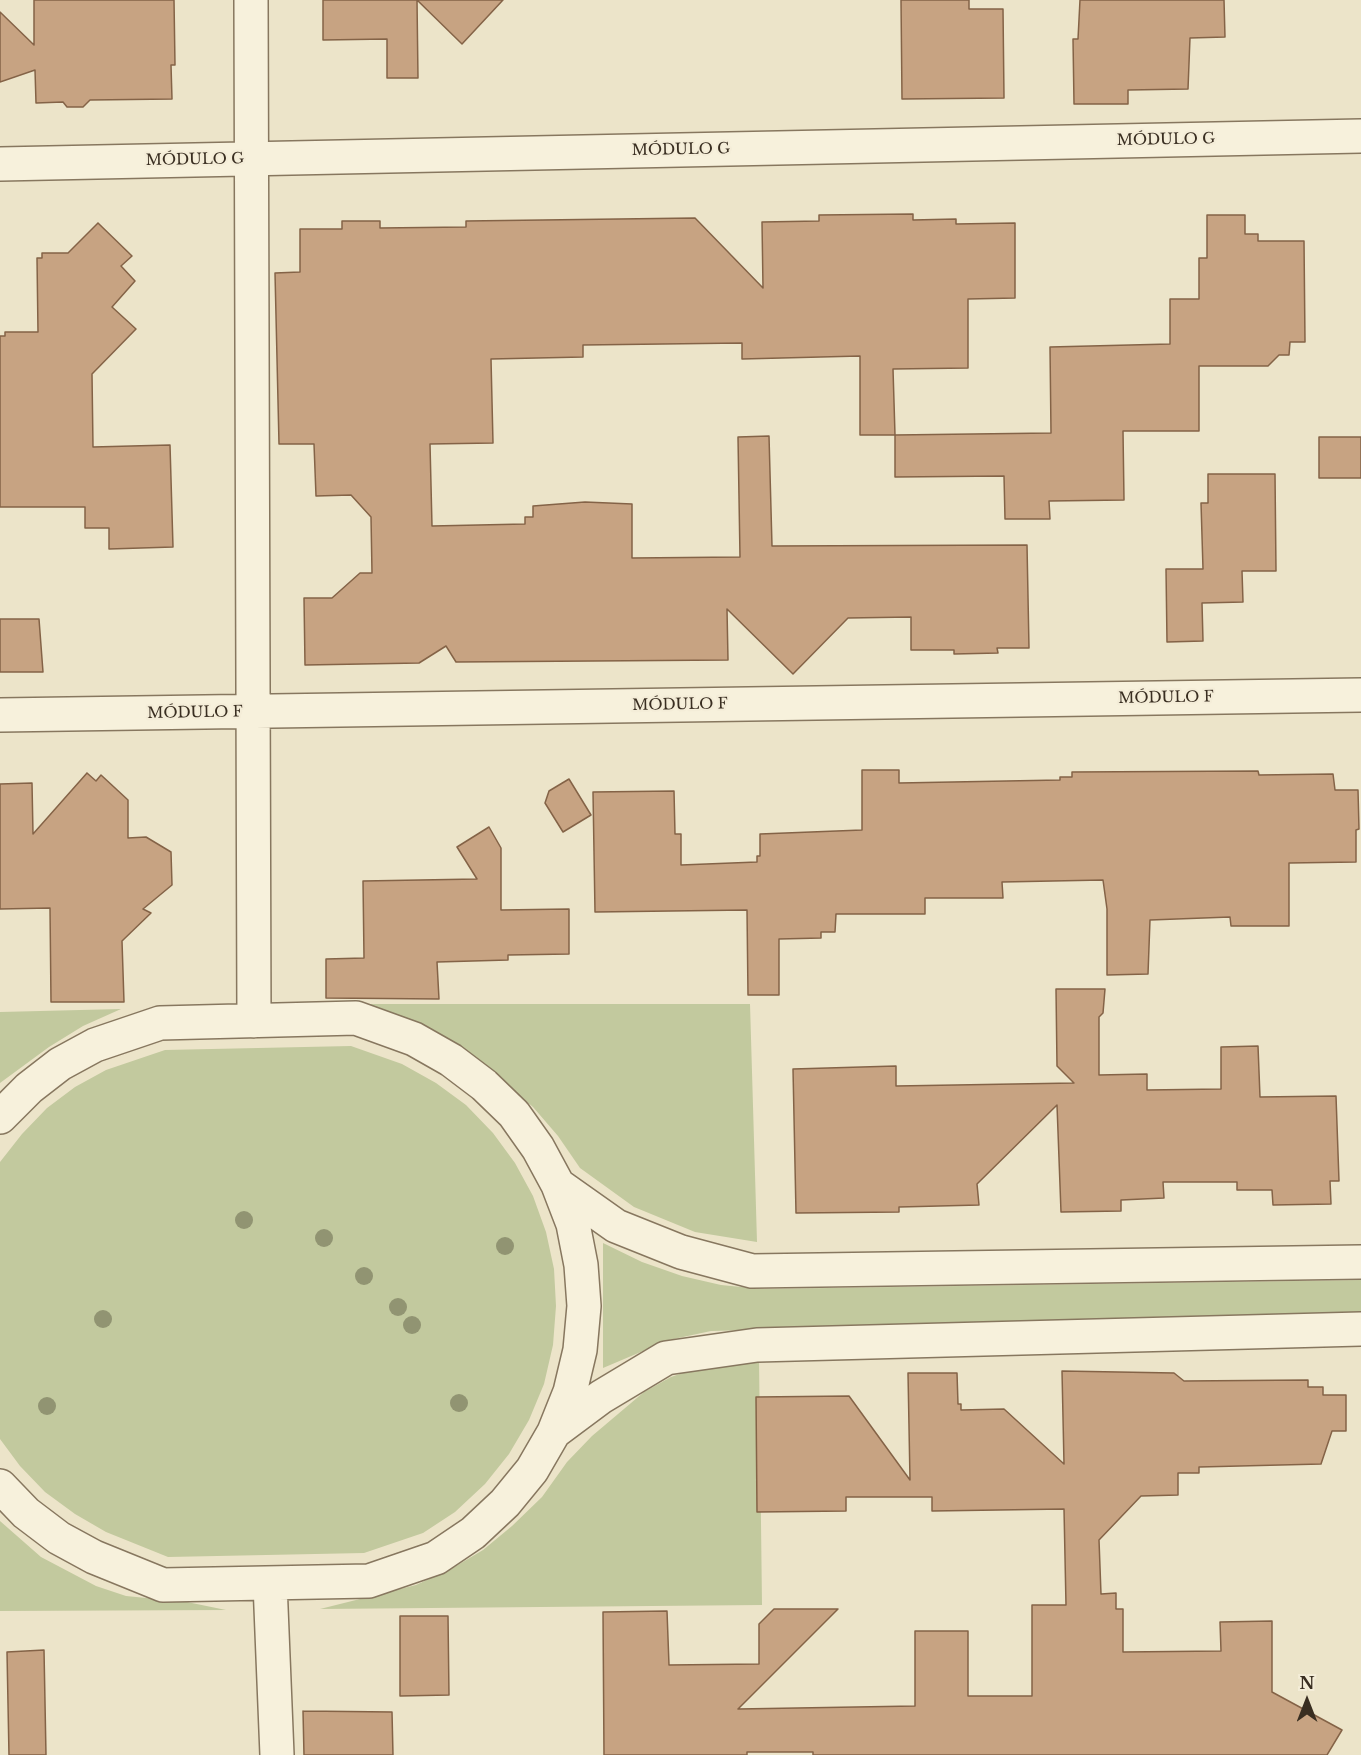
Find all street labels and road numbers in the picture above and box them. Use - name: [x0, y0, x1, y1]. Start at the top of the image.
- street label: MÓDULO G: [1117, 130, 1215, 150]
- street label: MÓDULO G: [632, 140, 730, 160]
- street label: MÓDULO G: [146, 150, 244, 170]
- street label: MÓDULO F: [1118, 688, 1214, 708]
- street label: MÓDULO F: [632, 695, 728, 715]
- street label: MÓDULO F: [147, 703, 243, 723]

